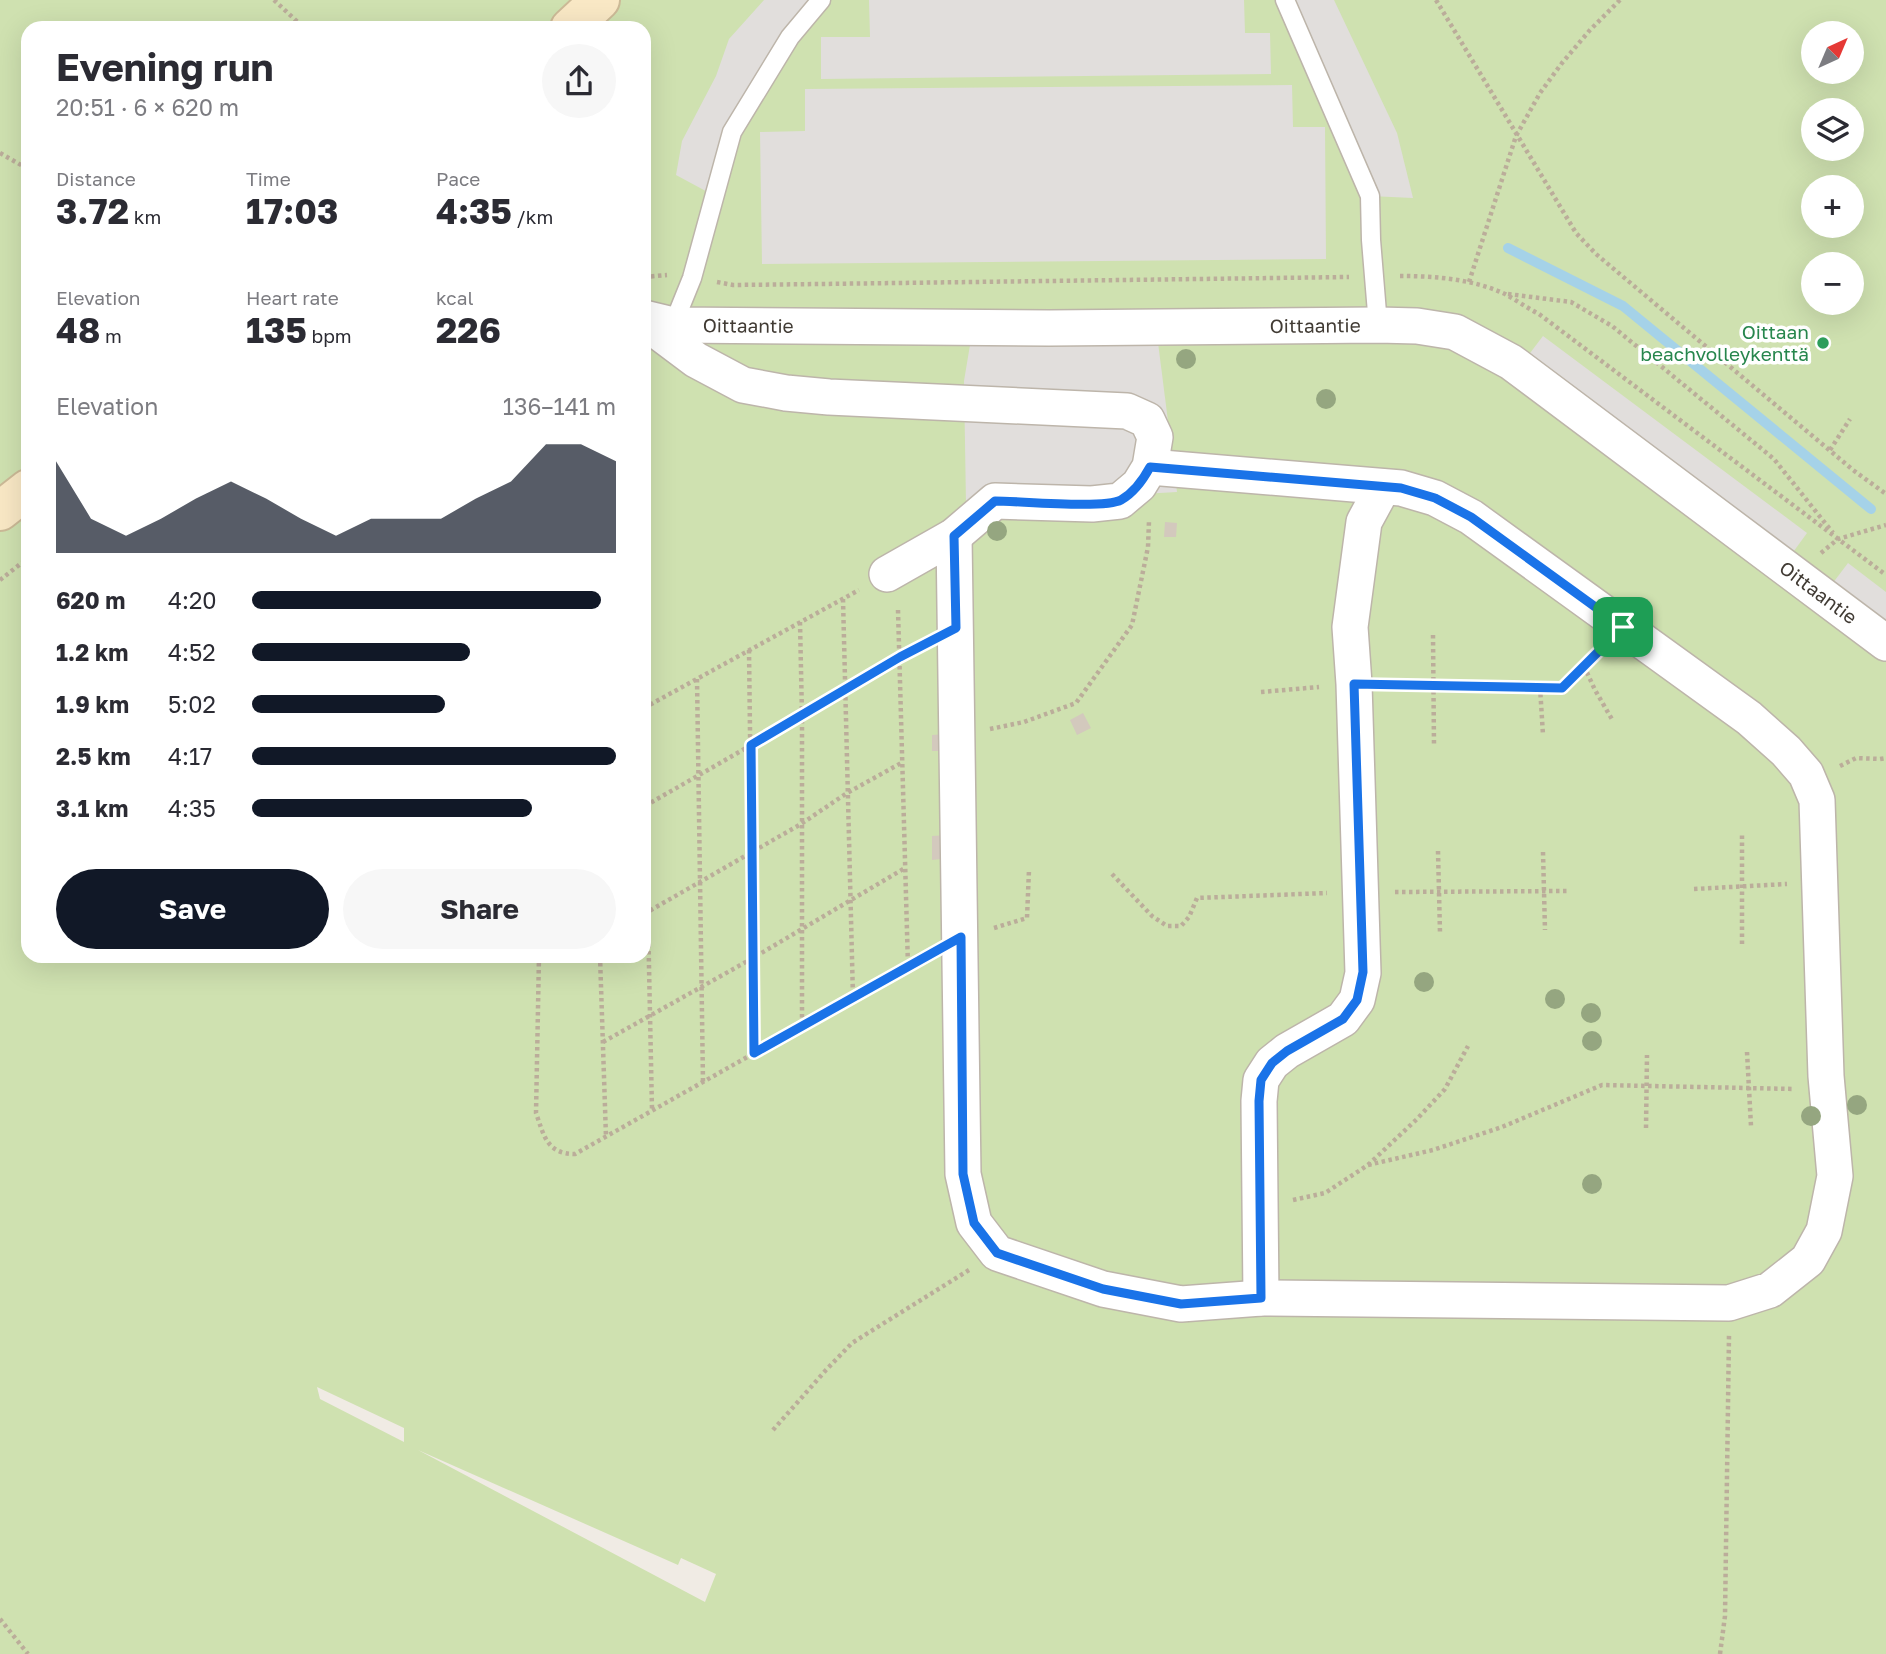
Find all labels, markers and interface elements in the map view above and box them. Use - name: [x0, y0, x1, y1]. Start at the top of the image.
- north arrow: [1801, 21, 1864, 84]
- map controls: [1801, 21, 1864, 315]
- text: Evening run: [56, 44, 274, 89]
- button: share: [542, 44, 616, 118]
- text: 20:51 · 6 × 620 m: [56, 93, 239, 121]
- button: layers: [1801, 98, 1864, 161]
- text: Distance: [56, 167, 136, 190]
- text: Time: [246, 167, 291, 190]
- text: Pace: [436, 167, 480, 190]
- button: +: [1801, 175, 1864, 238]
- text: 3.72: [56, 190, 129, 232]
- text: 17:03: [246, 190, 338, 232]
- text: 4:35: [436, 190, 512, 232]
- text: km: [129, 205, 161, 228]
- text: /km: [512, 205, 553, 228]
- button: −: [1801, 252, 1864, 315]
- text: Elevation: [56, 286, 141, 309]
- text: Heart rate: [246, 286, 339, 309]
- text: kcal: [436, 286, 474, 309]
- text: 48: [56, 309, 100, 351]
- text: 135: [246, 309, 307, 351]
- text: 226: [436, 309, 501, 351]
- street label: Oittaantie: [703, 313, 794, 337]
- street label: Oittaantie: [1270, 313, 1361, 337]
- place label: Oittaan beachvolleykenttä: [1640, 320, 1809, 365]
- text: m: [100, 324, 122, 347]
- text: bpm: [307, 324, 352, 347]
- marker: Oittaan beachvolleykenttä: [1815, 335, 1831, 351]
- text: Elevation: [56, 392, 158, 420]
- text: 136–141 m: [503, 392, 616, 420]
- street label: Oittaantie: [1775, 555, 1862, 628]
- text: 620 m: [56, 586, 125, 614]
- text: 4:20: [168, 586, 217, 614]
- pin: [1593, 597, 1653, 657]
- icon: arrive: [1604, 608, 1642, 646]
- text: 1.2 km: [56, 638, 128, 666]
- text: 4:52: [168, 638, 216, 666]
- text: 1.9 km: [56, 690, 129, 718]
- text: 5:02: [168, 690, 216, 718]
- text: 2.5 km: [56, 742, 131, 770]
- text: 4:17: [168, 742, 212, 770]
- text: 3.1 km: [56, 794, 128, 822]
- text: 4:35: [168, 794, 216, 822]
- button: Save: [56, 869, 329, 949]
- button: Share: [343, 869, 616, 949]

